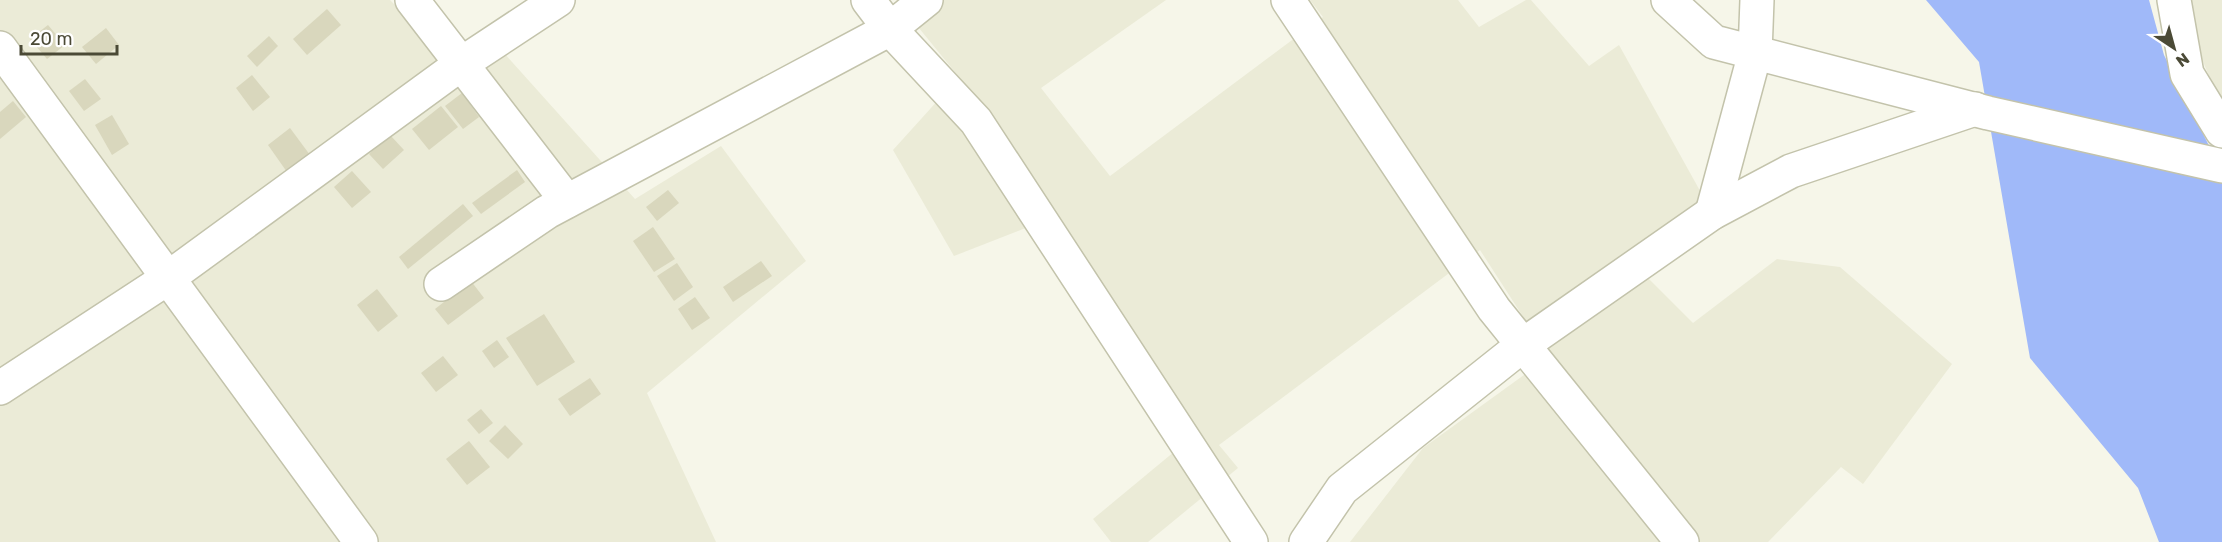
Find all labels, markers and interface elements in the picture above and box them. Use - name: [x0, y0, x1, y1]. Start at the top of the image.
- scale bar: [21, 18, 117, 56]
- north arrow: [2144, 18, 2204, 78]
- text: 20 m: [30, 28, 72, 50]
- text: N: [2172, 49, 2193, 71]

